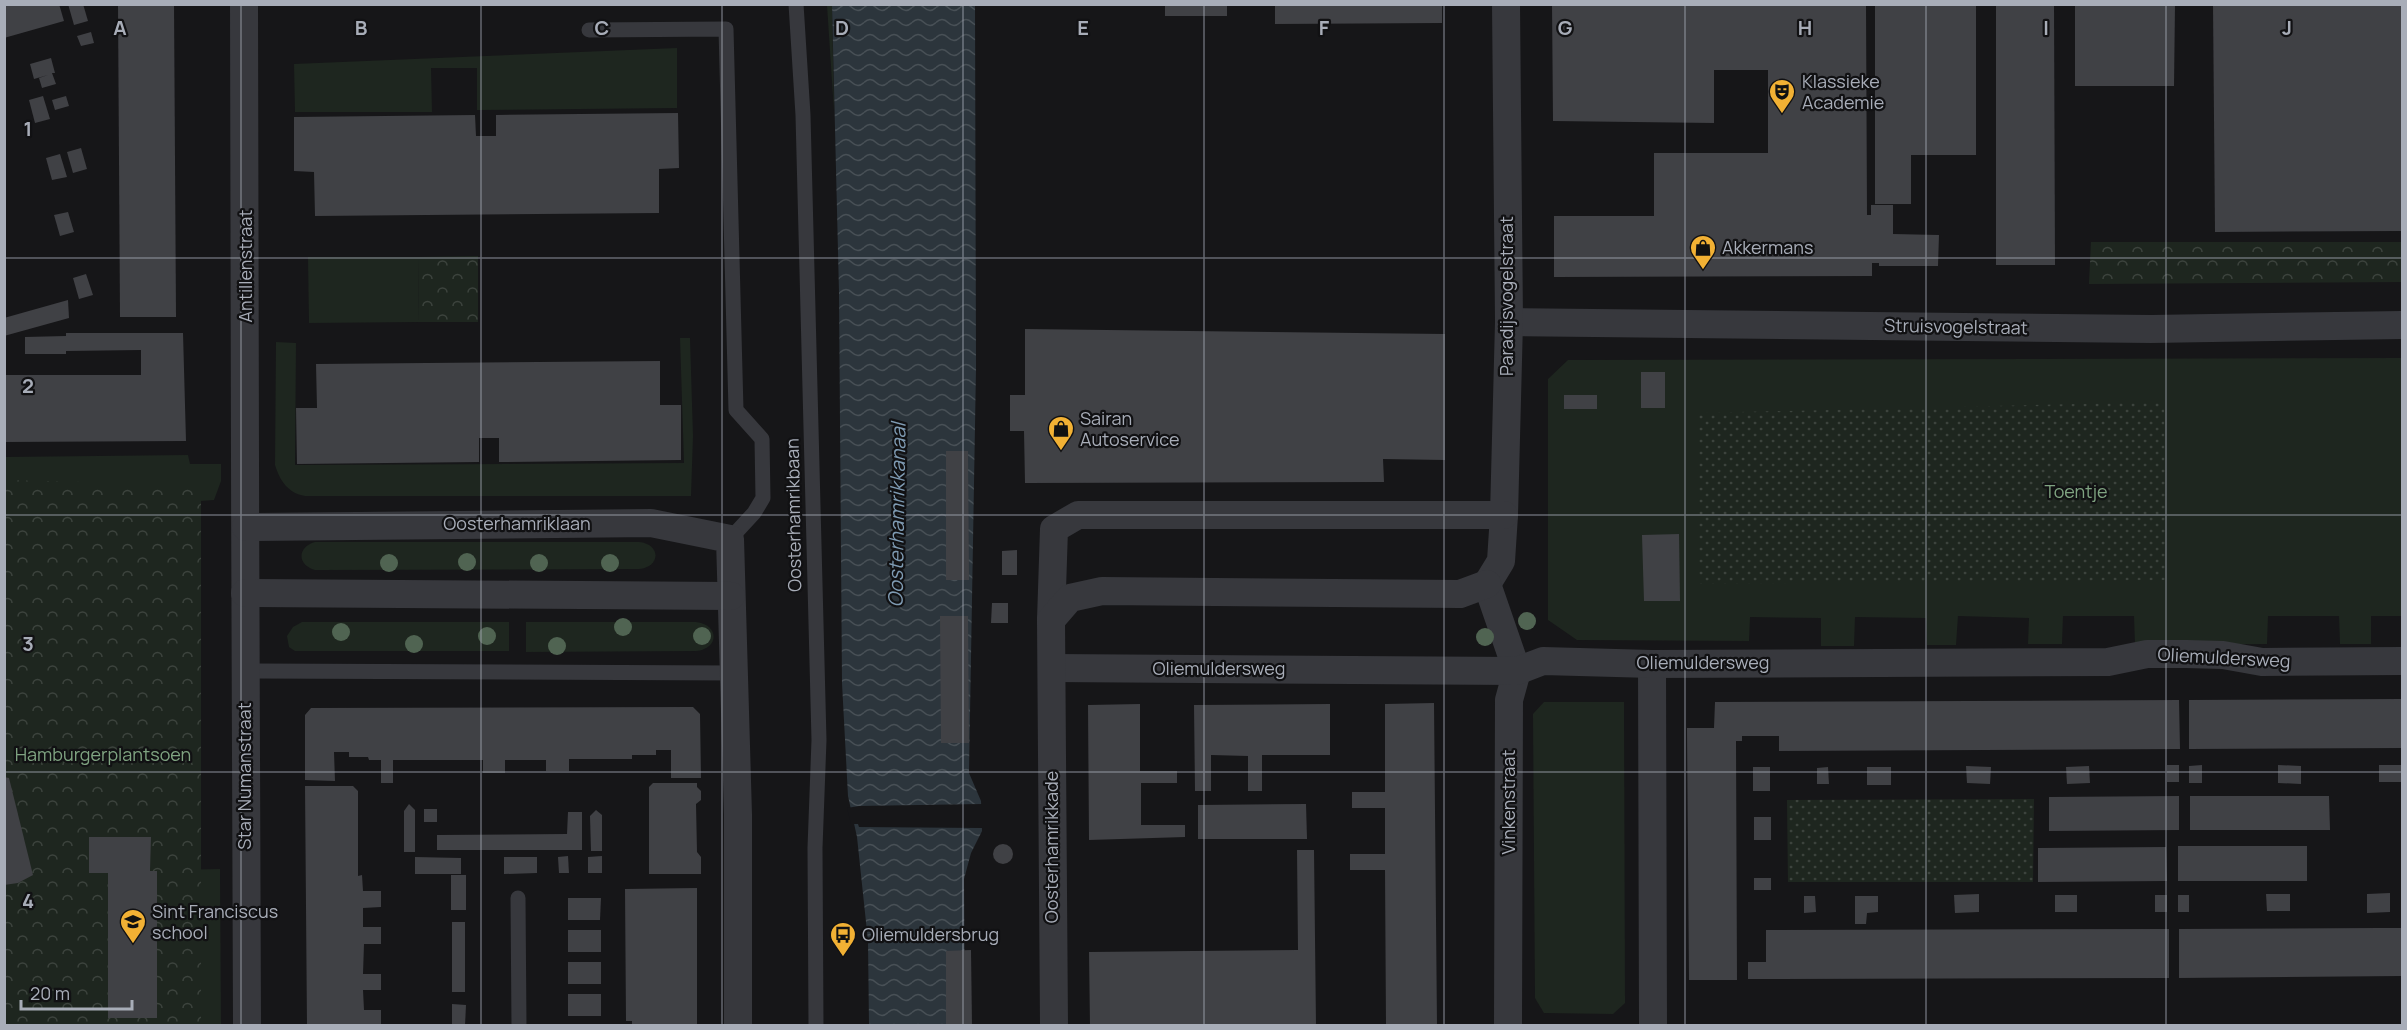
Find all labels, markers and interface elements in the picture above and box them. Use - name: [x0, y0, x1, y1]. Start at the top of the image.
- text: A: [113, 14, 127, 41]
- text: B: [355, 14, 368, 41]
- text: C: [595, 14, 609, 41]
- text: D: [835, 14, 849, 41]
- text: E: [1077, 14, 1089, 41]
- text: F: [1319, 14, 1330, 41]
- text: G: [1558, 14, 1573, 41]
- text: H: [1798, 14, 1812, 41]
- text: I: [2043, 14, 2049, 41]
- text: J: [2282, 14, 2292, 41]
- place label: Klassieke Academie: [1802, 69, 1884, 114]
- theatre icon: Klassieke Academie: [1767, 77, 1797, 115]
- text: 1: [24, 115, 32, 142]
- street label: Antillenstraat: [233, 210, 257, 322]
- street label: Paradijsvogelstraat: [1494, 216, 1518, 376]
- shop icon: Akkermans: [1688, 233, 1718, 271]
- place label: Akkermans: [1722, 235, 1814, 259]
- street label: Struisvogelstraat: [1884, 313, 2028, 339]
- text: 2: [22, 372, 34, 399]
- place label: Sairan Autoservice: [1080, 406, 1180, 451]
- shop icon: Sairan Autoservice: [1046, 414, 1076, 452]
- water label: Oosterhamrikkanaal: [881, 420, 912, 608]
- street label: Oosterhamrikbaan: [780, 438, 806, 592]
- park label: Toentje: [2044, 479, 2108, 503]
- street label: Oosterhamriklaan: [443, 511, 591, 535]
- text: 3: [22, 630, 34, 657]
- street label: Oliemuldersweg: [2157, 642, 2291, 672]
- street label: Oliemuldersweg: [1637, 650, 1769, 674]
- street label: Oliemuldersweg: [1153, 656, 1285, 680]
- street label: Star Numanstraat: [232, 702, 256, 850]
- park label: Hamburgerplantsoen: [15, 742, 191, 766]
- street label: Vinkenstraat: [1496, 749, 1520, 855]
- street label: Oosterhamrikkade: [1039, 771, 1063, 923]
- text: 4: [22, 887, 34, 914]
- place label: Sint Franciscus school: [152, 899, 278, 944]
- school or university icon: Sint Franciscus school: [118, 907, 148, 945]
- bus stop icon: Oliemuldersbrug: [828, 920, 858, 958]
- place label: Oliemuldersbrug: [862, 922, 999, 946]
- scale bar: [21, 973, 132, 1011]
- text: 20 m: [30, 981, 70, 1005]

